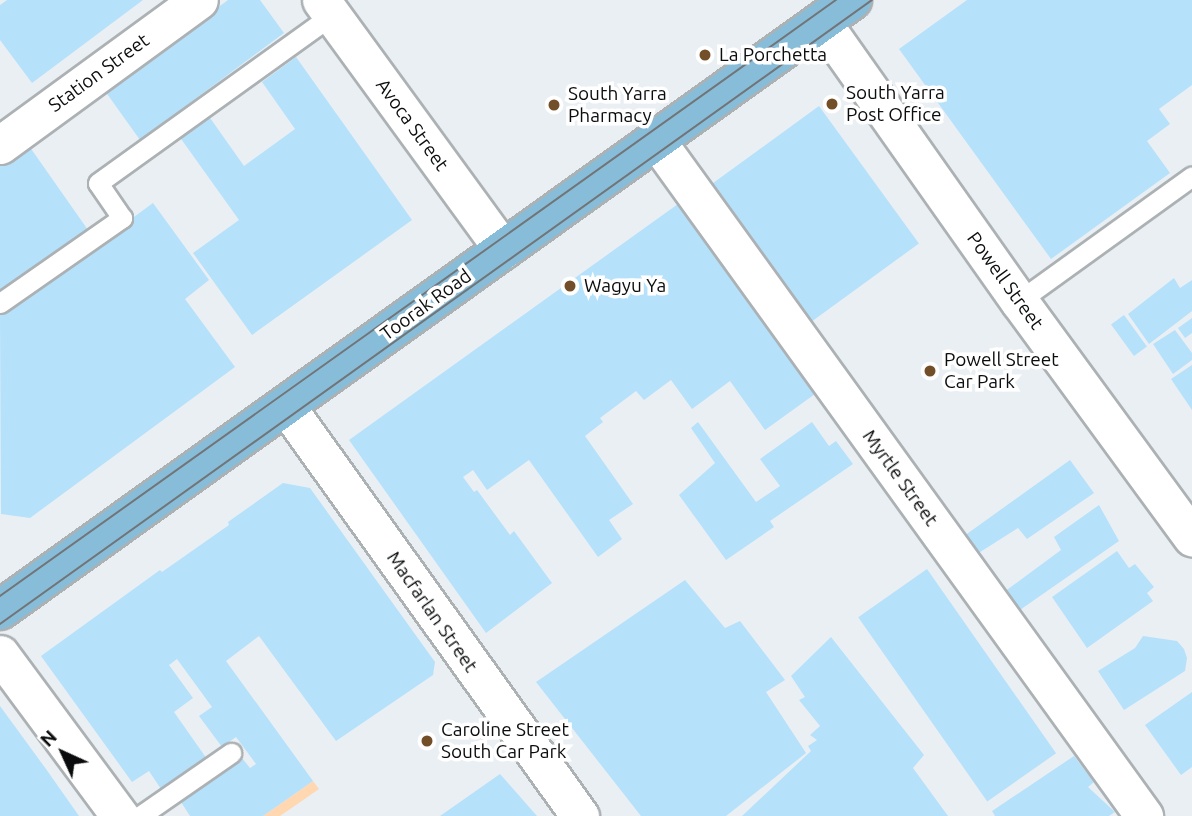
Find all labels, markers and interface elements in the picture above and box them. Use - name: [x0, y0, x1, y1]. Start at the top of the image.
- street label: Station Street: [44, 29, 154, 117]
- place label: La Porchetta: [719, 44, 827, 66]
- marker: La Porchetta: [697, 47, 713, 63]
- street label: Avoca Street: [371, 74, 453, 176]
- place label: South Yarra Post Office: [846, 82, 945, 126]
- place label: South Yarra Pharmacy: [568, 83, 667, 127]
- marker: South Yarra Post Office: [824, 96, 840, 112]
- marker: South Yarra Pharmacy: [546, 97, 562, 113]
- street label: Powell Street: [962, 228, 1048, 334]
- street label: Toorak Road: [376, 264, 476, 346]
- place label: Wagyu Ya: [584, 275, 666, 297]
- marker: Wagyu Ya: [562, 278, 578, 294]
- place label: Powell Street Car Park: [944, 349, 1059, 393]
- marker: Powell Street Car Park: [922, 363, 938, 379]
- street label: Myrtle Street: [858, 426, 942, 530]
- street label: Macfarlan Street: [382, 547, 482, 677]
- north arrow: [28, 718, 98, 788]
- place label: Caroline Street South Car Park: [441, 719, 569, 763]
- text: N: [35, 725, 61, 751]
- marker: Caroline Street South Car Park: [419, 733, 435, 749]

